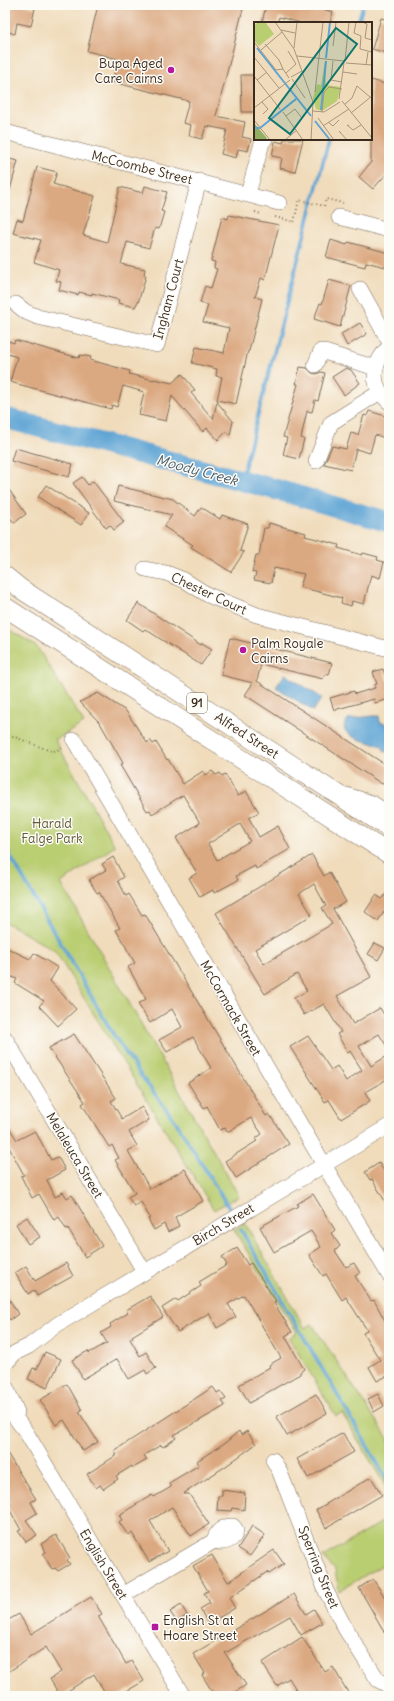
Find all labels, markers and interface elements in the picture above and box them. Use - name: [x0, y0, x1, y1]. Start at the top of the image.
- inset map: [254, 22, 372, 140]
- place label: Bupa Aged Care Cairns: [95, 55, 163, 87]
- marker: Bupa Aged Care Cairns: [166, 65, 176, 75]
- street label: McCoombe Street: [90, 147, 195, 188]
- street label: Ingham Court: [150, 256, 188, 341]
- water label: Moody Creek: [155, 451, 240, 490]
- street label: Chester Court: [168, 568, 250, 619]
- place label: Palm Royale Cairns: [251, 635, 324, 667]
- marker: Palm Royale Cairns: [238, 645, 248, 655]
- road number: 91: [187, 693, 207, 713]
- street label: Alfred Street: [212, 708, 282, 763]
- park label: Harald Falge Park: [21, 815, 83, 847]
- street label: McCormack Street: [196, 957, 265, 1060]
- street label: Melaleuca Street: [42, 1109, 107, 1202]
- street label: Birch Street: [190, 1199, 258, 1249]
- street label: Sperring Street: [294, 1523, 343, 1612]
- street label: English Street: [76, 1526, 132, 1603]
- place label: English St at Hoare Street: [163, 1612, 237, 1644]
- marker: English St at Hoare Street: [150, 1622, 160, 1632]

